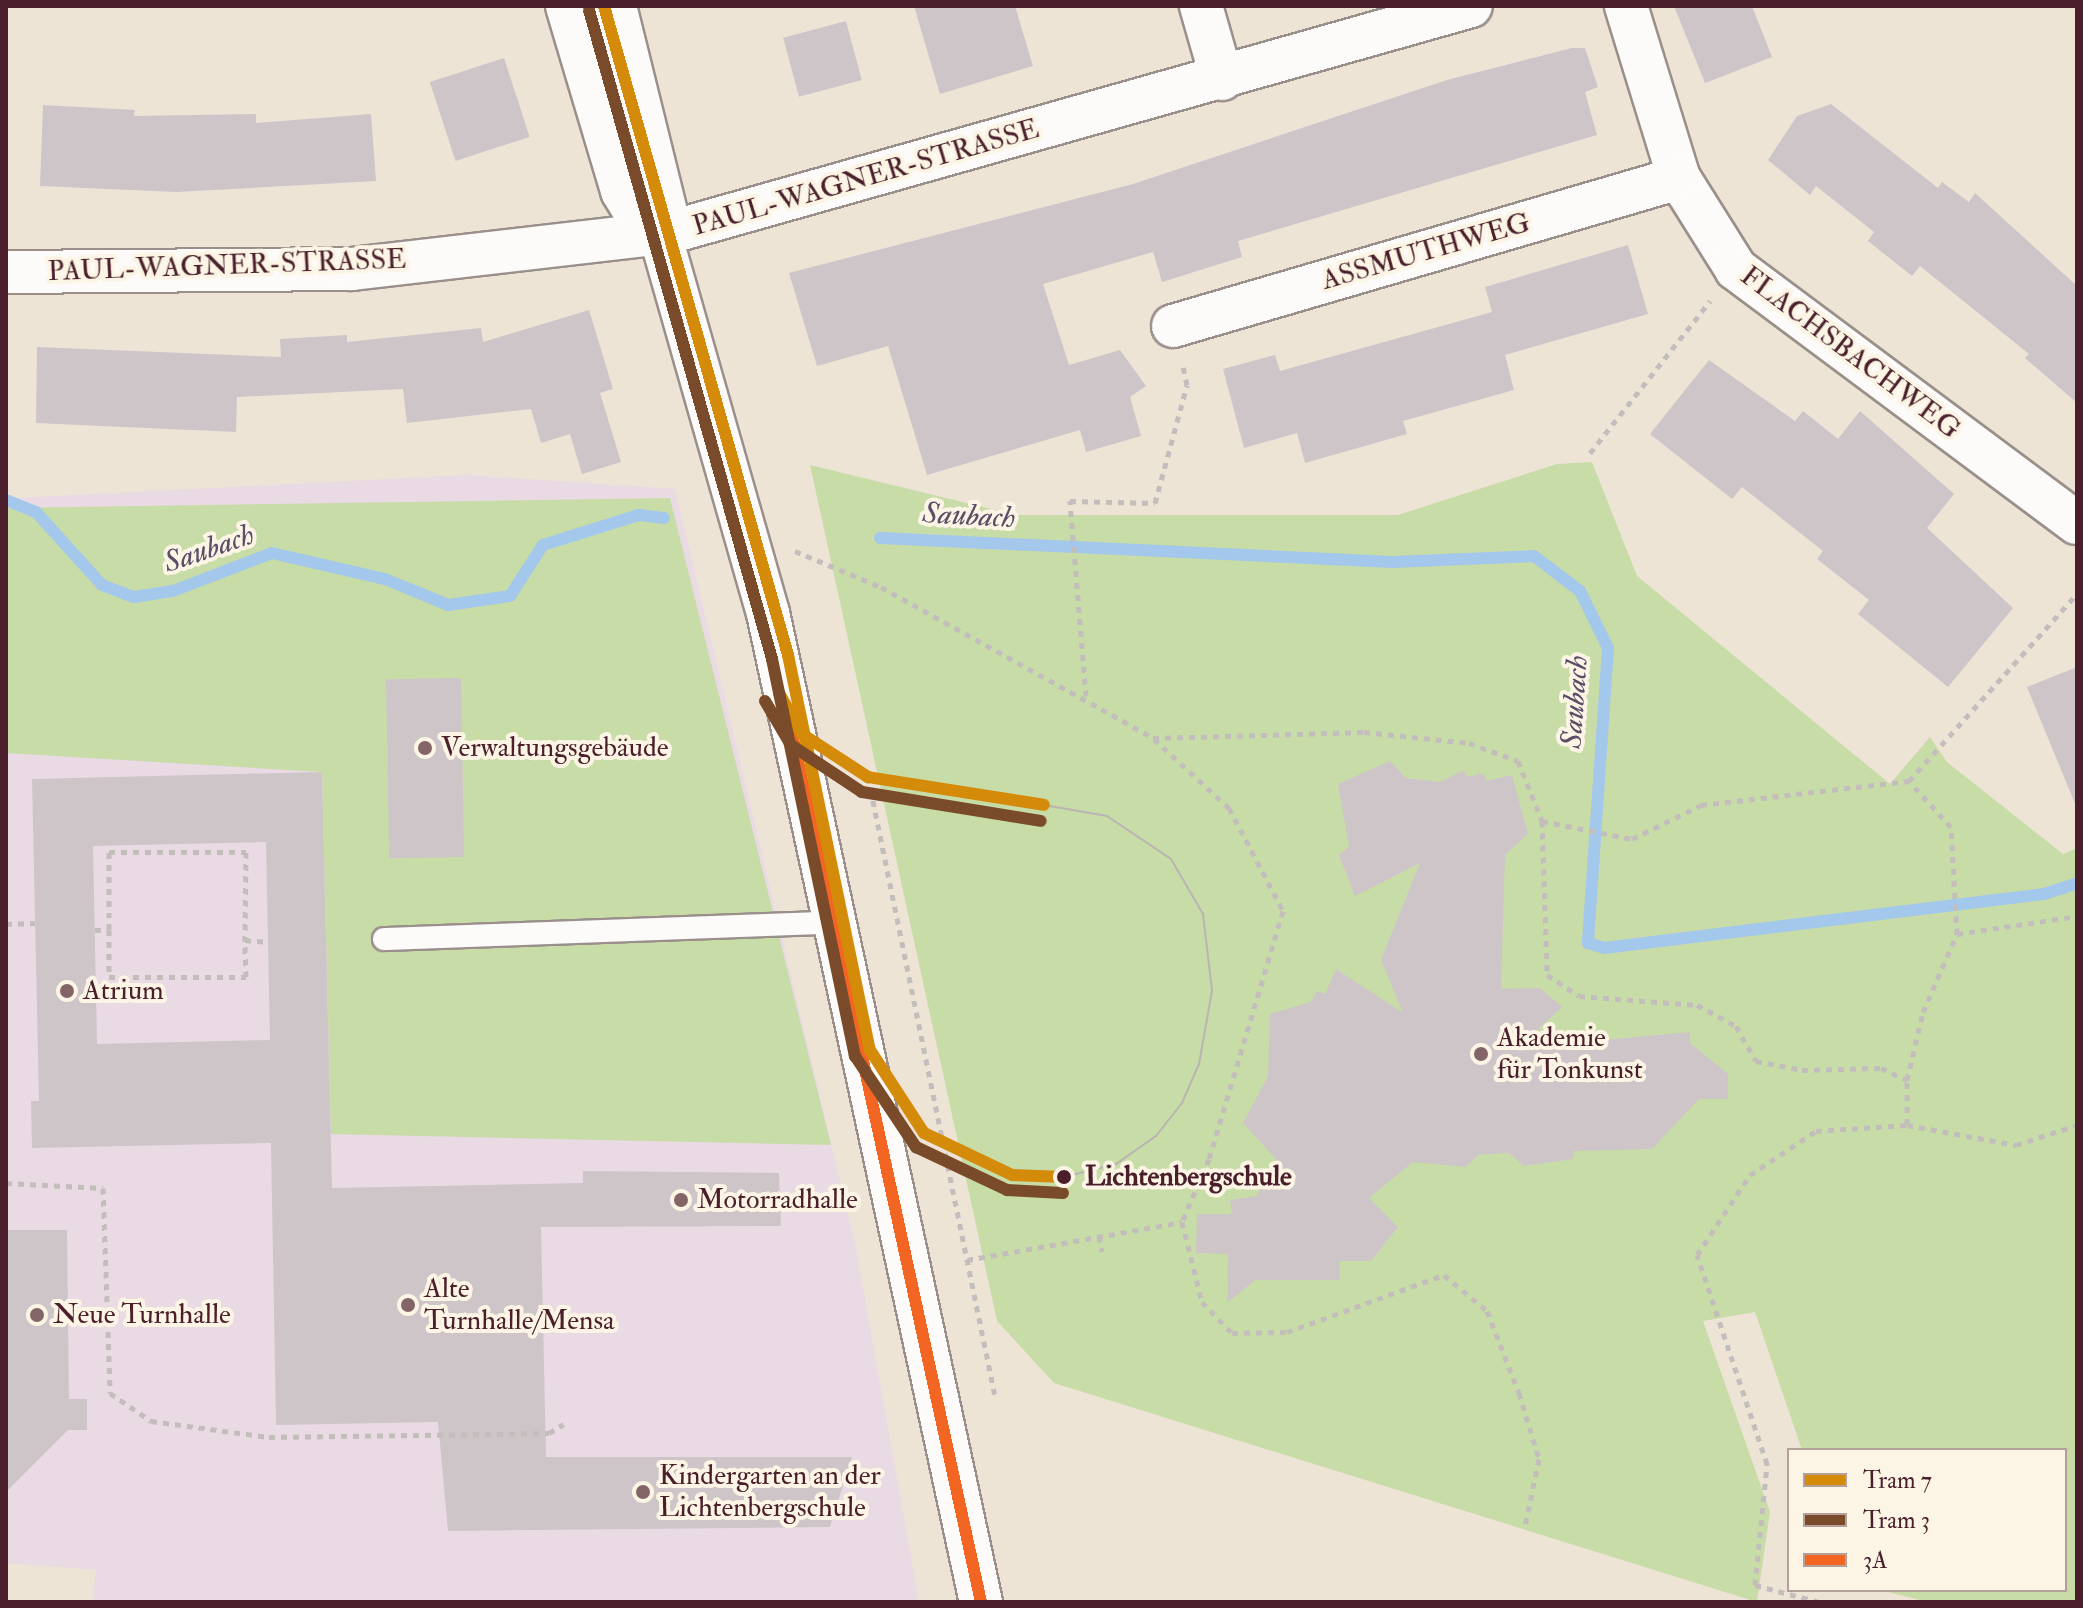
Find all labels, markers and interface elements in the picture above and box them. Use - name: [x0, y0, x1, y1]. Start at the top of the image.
- street label: PAUL-WAGNER-STRASSE: [689, 112, 1043, 244]
- street label: ASSMUTHWEG: [1318, 206, 1534, 298]
- street label: PAUL-WAGNER-STRASSE: [47, 243, 407, 289]
- street label: FLACHSBACHWEG: [1734, 259, 1966, 447]
- water label: Saubach: [922, 496, 1016, 536]
- water label: Saubach: [159, 517, 259, 581]
- water label: Saubach: [1554, 654, 1596, 750]
- place label: Verwaltungsgebäude: [441, 731, 668, 765]
- marker: Verwaltungsgebäude: [416, 739, 434, 757]
- place label: Atrium: [83, 974, 164, 1008]
- marker: Atrium: [58, 982, 76, 1000]
- place label: Akademie für Tonkunst: [1497, 1021, 1643, 1087]
- marker: Akademie für Tonkunst: [1472, 1045, 1490, 1063]
- place label: Lichtenbergschule: [1085, 1160, 1292, 1194]
- marker: Lichtenbergschule: [1050, 1163, 1078, 1191]
- place label: Motorradhalle: [697, 1183, 858, 1217]
- marker: Motorradhalle: [672, 1191, 690, 1209]
- place label: Alte Turnhalle/Mensa: [424, 1272, 615, 1338]
- marker: Alte Turnhalle/Mensa: [399, 1296, 417, 1314]
- place label: Neue Turnhalle: [53, 1298, 231, 1332]
- marker: Neue Turnhalle: [28, 1306, 46, 1324]
- legend: [1787, 1448, 2067, 1592]
- place label: Kindergarten an der Lichtenbergschule: [659, 1459, 881, 1525]
- text: Tram 7: [1863, 1465, 1932, 1496]
- marker: Kindergarten an der Lichtenbergschule: [634, 1483, 652, 1501]
- text: Tram 3: [1863, 1505, 1930, 1536]
- text: 3A: [1863, 1545, 1887, 1576]

